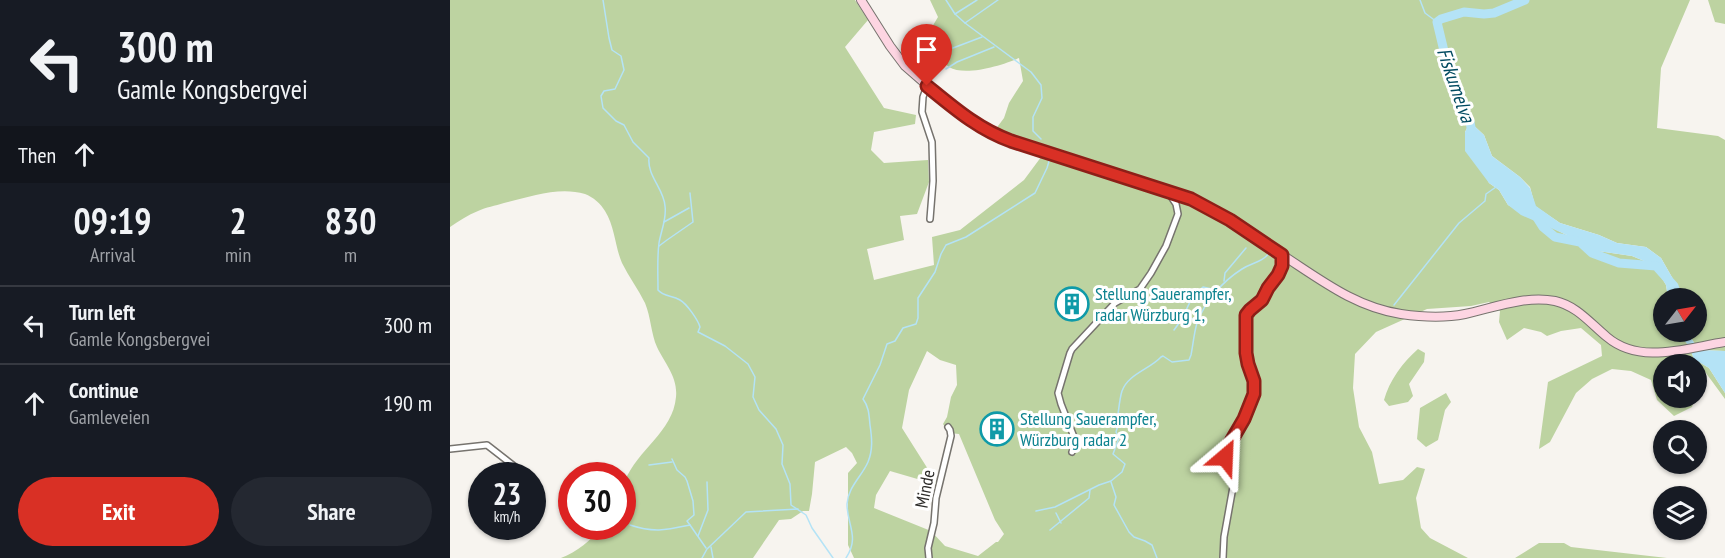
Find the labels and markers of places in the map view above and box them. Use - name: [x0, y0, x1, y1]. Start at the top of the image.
- pin: [901, 24, 952, 86]
- place label: Stellung Sauerampfer, radar Würzburg 1,: [1095, 282, 1232, 326]
- building icon: Stellung Sauerampfer, radar Würzburg 1,: [1054, 286, 1090, 322]
- place label: Stellung Sauerampfer, Würzburg radar 2: [1020, 407, 1157, 451]
- building icon: Stellung Sauerampfer, Würzburg radar 2: [979, 411, 1015, 447]

